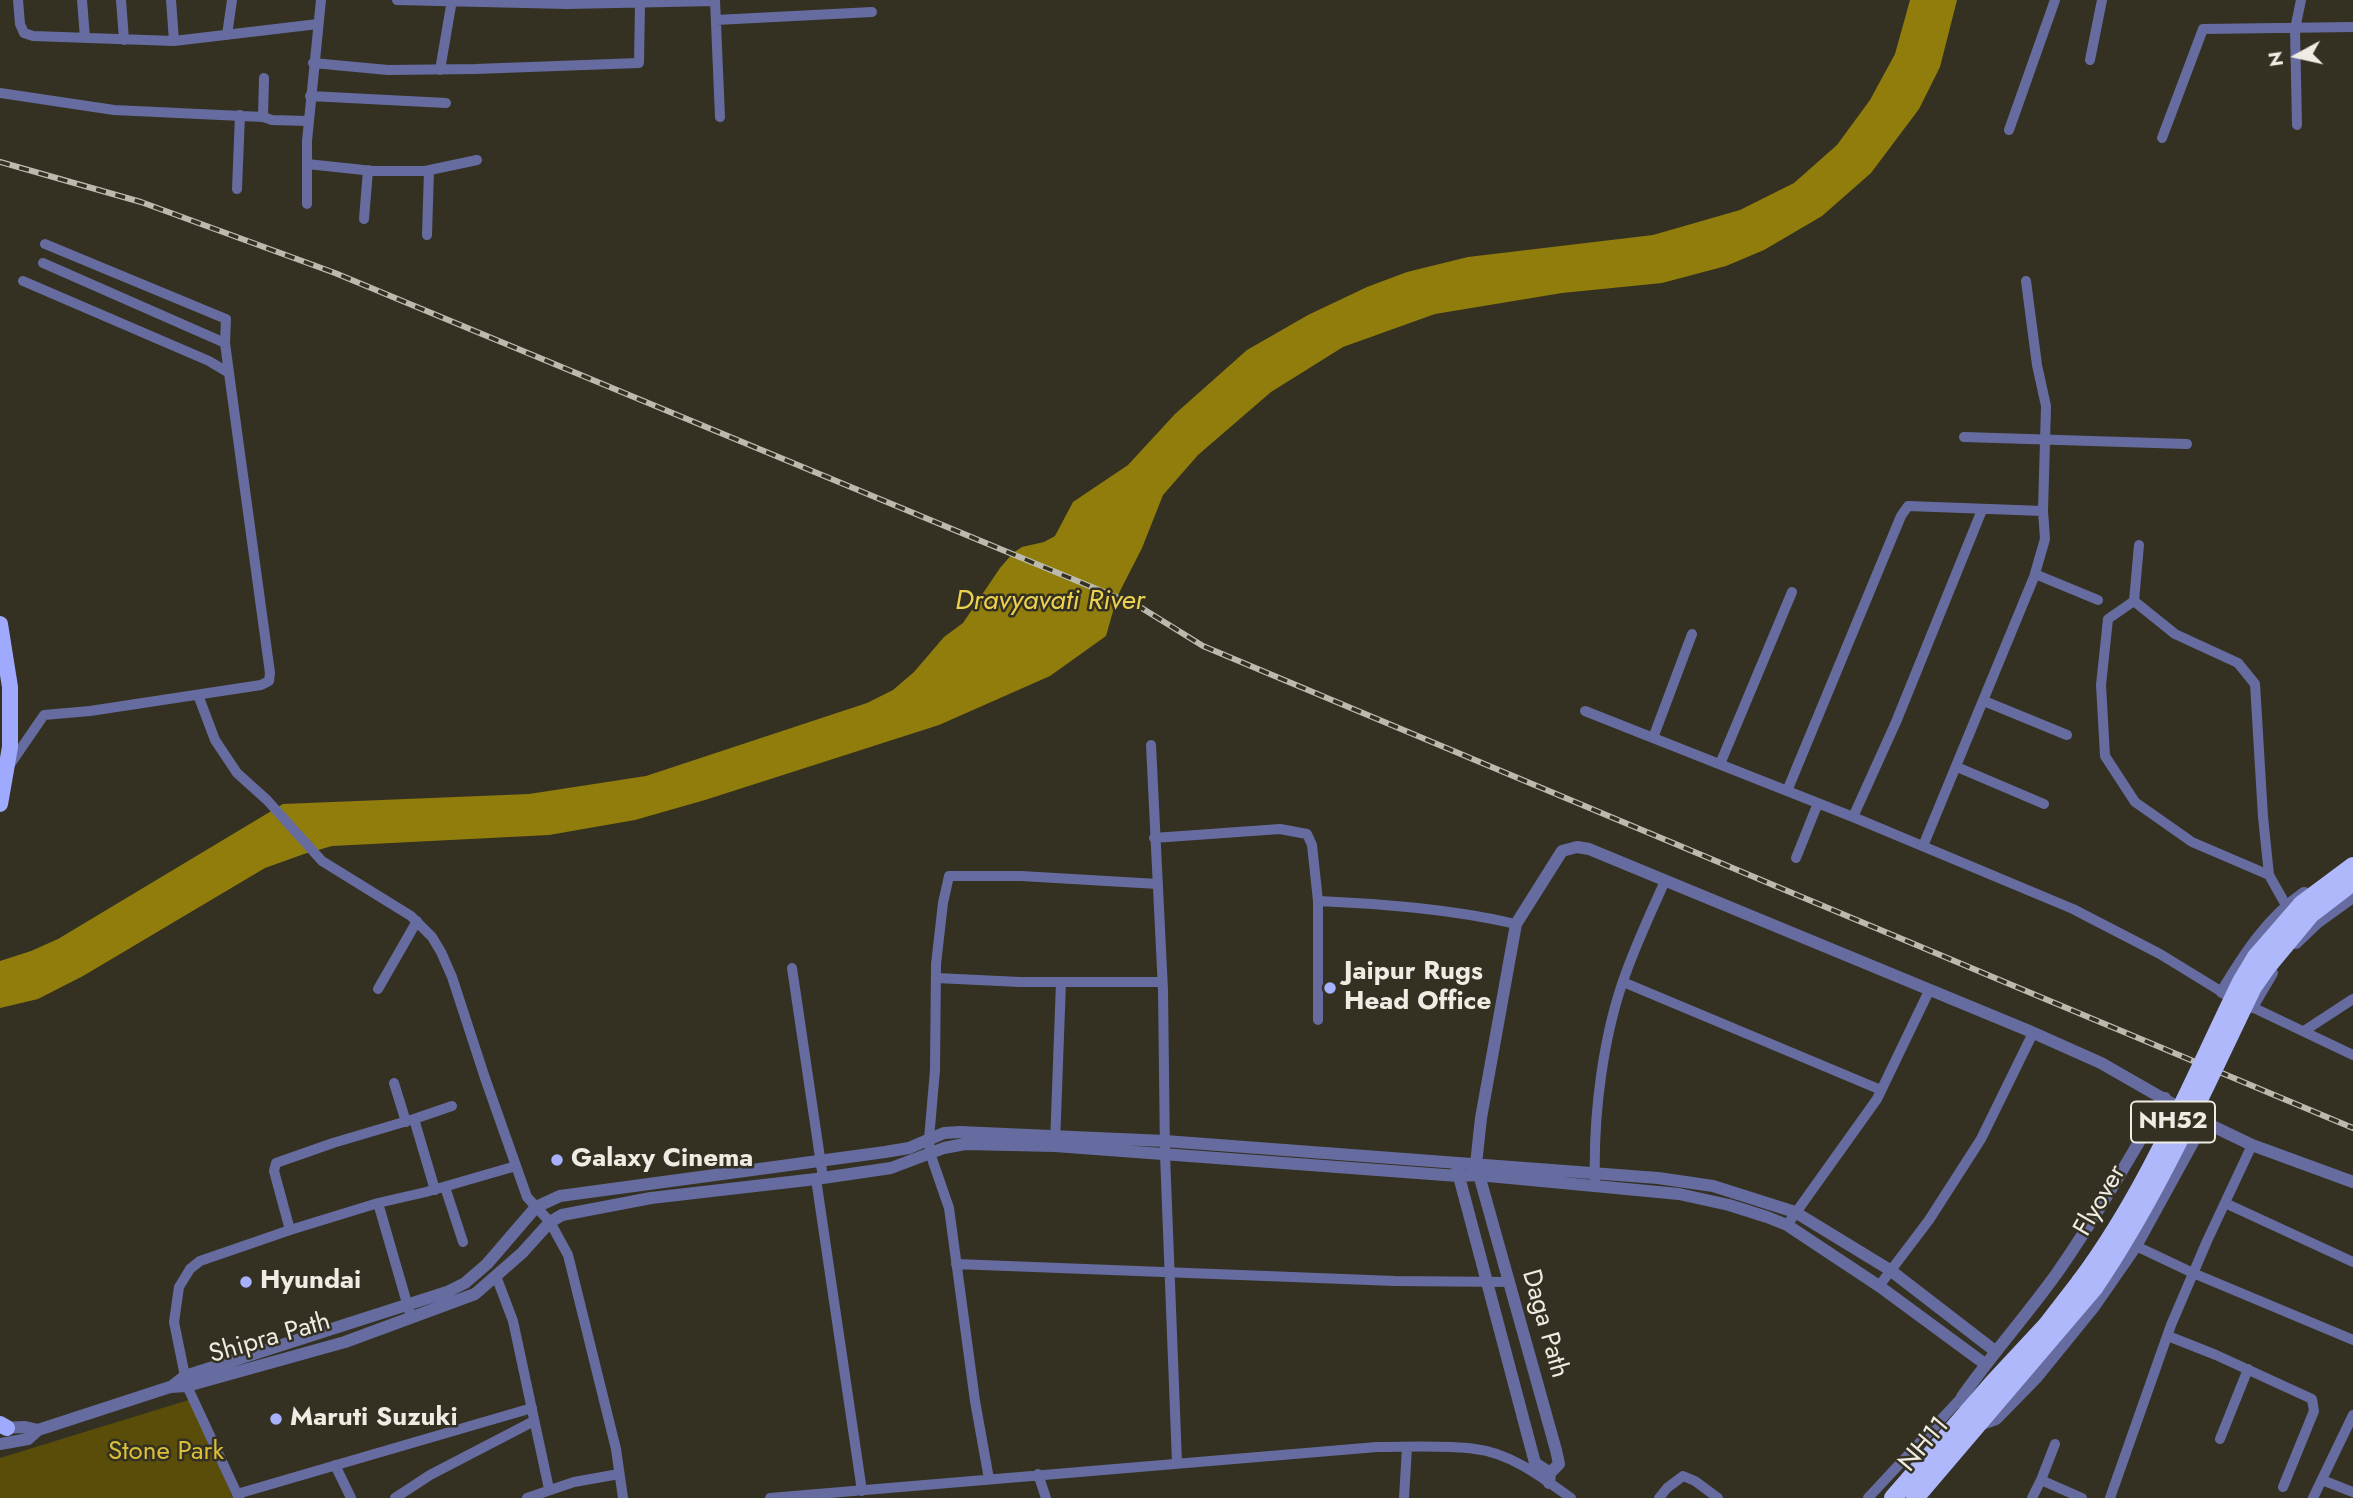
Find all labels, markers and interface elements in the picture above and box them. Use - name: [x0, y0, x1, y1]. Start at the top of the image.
- north arrow: [2262, 21, 2332, 91]
- text: N: [2261, 50, 2290, 68]
- water label: Dravyavati River: [955, 585, 1145, 619]
- place label: Jaipur Rugs Head Office: [1344, 957, 1491, 1018]
- marker: Jaipur Rugs Head Office: [1322, 980, 1338, 996]
- road number: NH52: [2131, 1102, 2215, 1142]
- place label: Galaxy Cinema: [571, 1144, 753, 1176]
- marker: Galaxy Cinema: [549, 1152, 565, 1168]
- street label: Flyover: [2068, 1160, 2134, 1242]
- place label: Hyundai: [260, 1266, 361, 1298]
- street label: Daga Path: [1514, 1266, 1574, 1382]
- marker: Hyundai: [238, 1274, 254, 1290]
- street label: Shipra Path: [206, 1307, 334, 1371]
- place label: Maruti Suzuki: [290, 1403, 458, 1435]
- marker: Maruti Suzuki: [268, 1411, 284, 1427]
- street label: NH11: [1893, 1411, 1957, 1479]
- park label: Stone Park: [108, 1437, 224, 1469]

